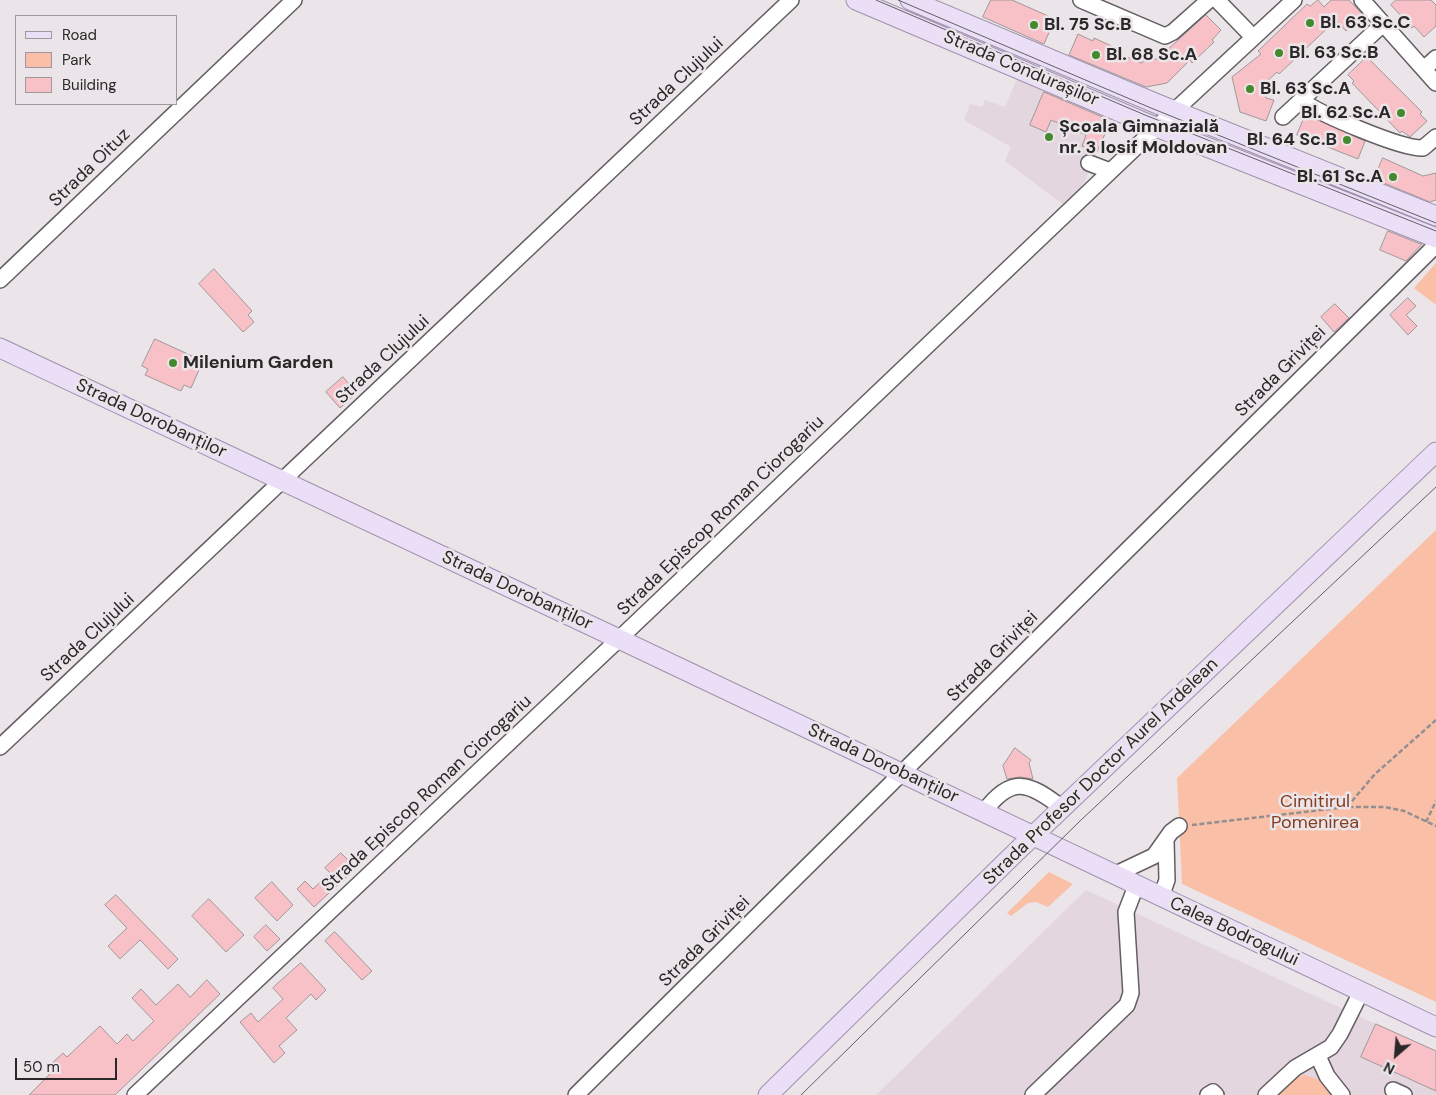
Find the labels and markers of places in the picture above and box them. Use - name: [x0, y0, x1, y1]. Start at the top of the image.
- place label: Bl. 63 Sc.C: [1320, 12, 1411, 34]
- place label: Bl. 75 Sc.B: [1044, 14, 1132, 36]
- marker: Bl. 63 Sc.C: [1304, 17, 1316, 29]
- marker: Bl. 75 Sc.B: [1028, 19, 1040, 31]
- place label: Bl. 63 Sc.B: [1289, 42, 1378, 64]
- place label: Bl. 68 Sc.A: [1106, 44, 1197, 66]
- marker: Bl. 63 Sc.B: [1273, 47, 1285, 59]
- marker: Bl. 68 Sc.A: [1090, 49, 1102, 61]
- place label: Bl. 63 Sc.A: [1260, 78, 1351, 100]
- marker: Bl. 63 Sc.A: [1244, 83, 1256, 95]
- place label: Bl. 62 Sc.A: [1301, 102, 1391, 124]
- marker: Bl. 62 Sc.A: [1395, 107, 1407, 119]
- place label: Școala Gimnazială nr. 3 Iosif Moldovan: [1059, 116, 1227, 158]
- place label: Bl. 64 Sc.B: [1247, 129, 1337, 151]
- marker: Școala Gimnazială nr. 3 Iosif Moldovan: [1043, 131, 1055, 143]
- marker: Bl. 64 Sc.B: [1341, 134, 1353, 146]
- place label: Bl. 61 Sc.A: [1297, 166, 1383, 188]
- marker: Bl. 61 Sc.A: [1387, 171, 1399, 183]
- place label: Milenium Garden: [183, 352, 333, 374]
- marker: Milenium Garden: [167, 357, 179, 369]

